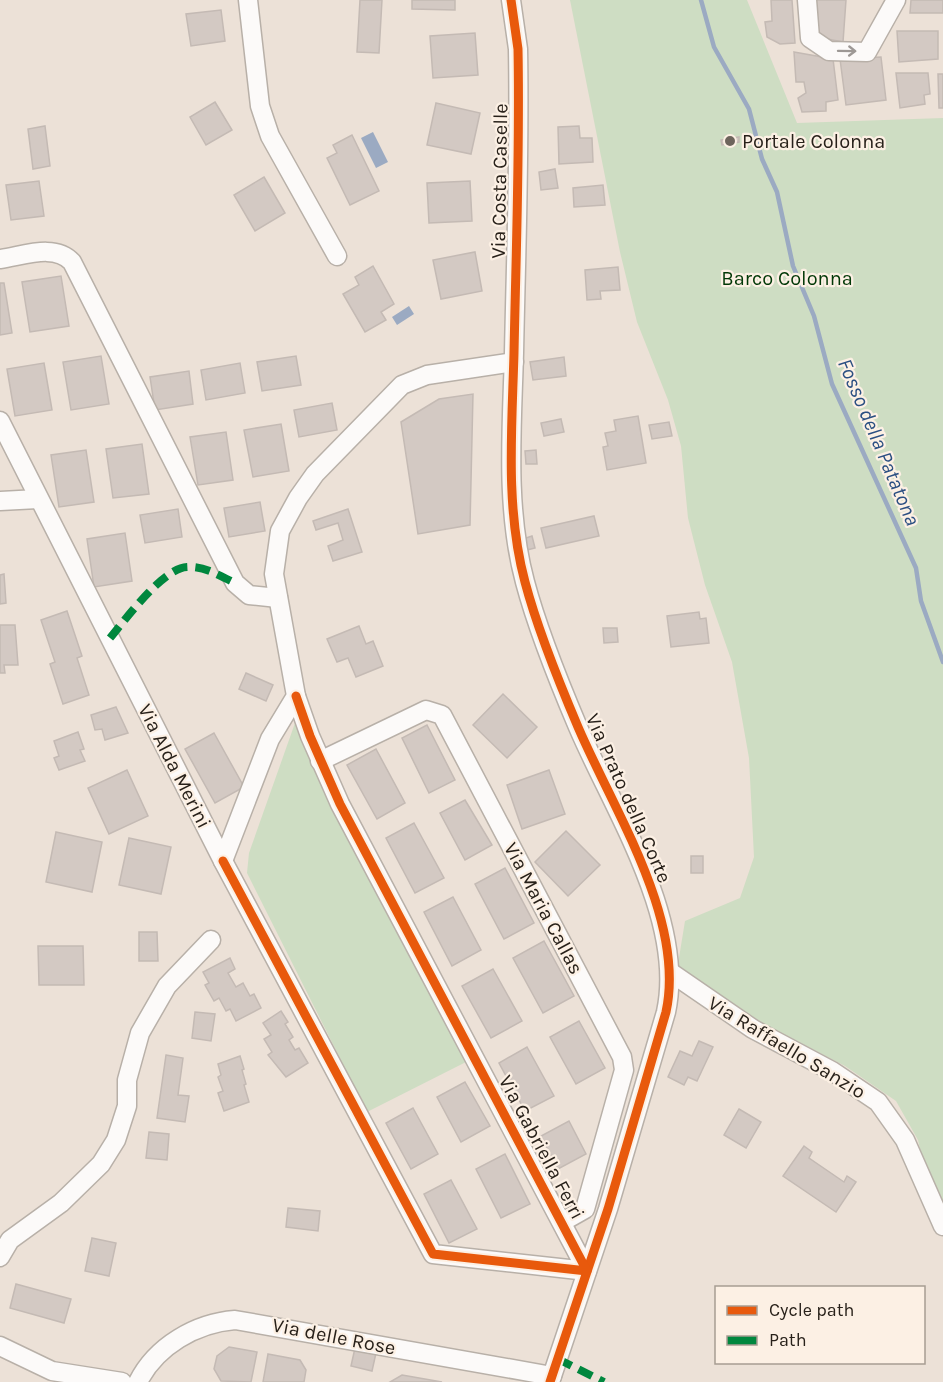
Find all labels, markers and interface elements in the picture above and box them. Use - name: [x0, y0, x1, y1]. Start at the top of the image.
- one-way arrow: [836, 46, 856, 57]
- street label: Via Costa Caselle: [487, 103, 512, 259]
- place label: Portale Colonna: [742, 130, 885, 153]
- marker: Portale Colonna: [723, 134, 737, 148]
- park label: Barco Colonna: [721, 267, 853, 290]
- water label: Fosso della Patatona: [833, 355, 925, 529]
- street label: Via Alda Merini: [133, 700, 216, 832]
- street label: Via Prato della Corte: [581, 710, 676, 886]
- street label: Via Maria Callas: [499, 838, 588, 978]
- street label: Via Raffaello Sanzio: [704, 991, 870, 1104]
- street label: Via Gabriella Ferri: [494, 1071, 589, 1223]
- legend: [715, 1286, 925, 1364]
- text: Cycle path: [769, 1299, 854, 1321]
- street label: Via delle Rose: [270, 1313, 398, 1360]
- text: Path: [769, 1329, 807, 1351]

